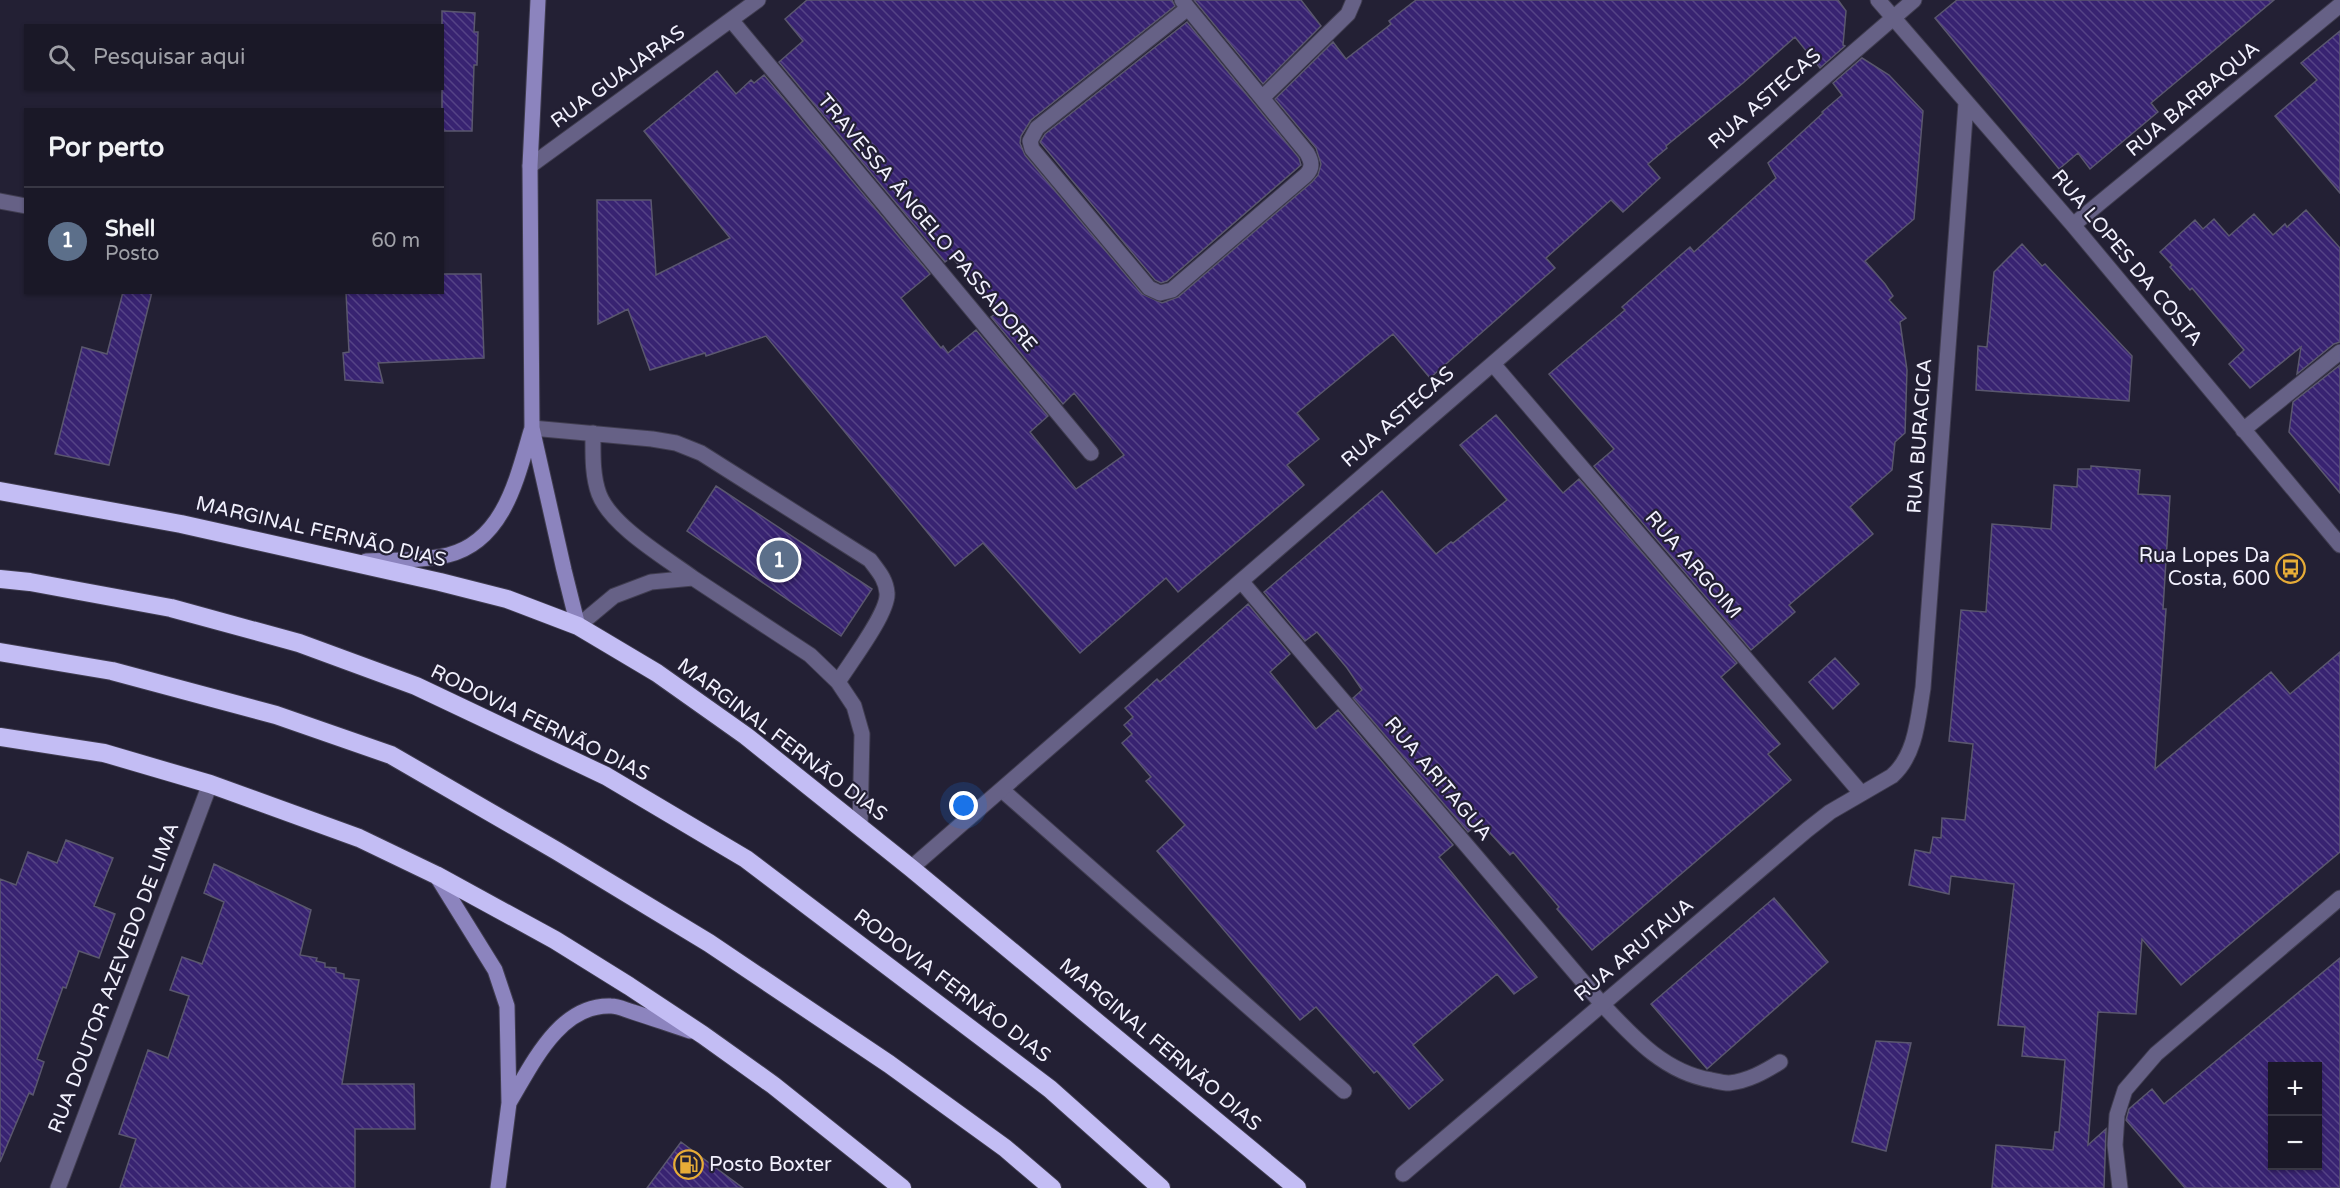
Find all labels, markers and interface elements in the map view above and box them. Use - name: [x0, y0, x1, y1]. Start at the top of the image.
- street label: RUA GUAJARAS: [546, 20, 690, 134]
- search box: [24, 24, 444, 90]
- street label: RUA BARBAQUA: [2121, 36, 2265, 162]
- icon: search: [45, 41, 78, 74]
- text: Pesquisar aqui: [93, 44, 245, 70]
- street label: RUA ASTECAS: [1704, 44, 1826, 154]
- street label: TRAVESSA ÂNGELO PASSADORE: [812, 89, 1043, 357]
- text: Por perto: [48, 132, 164, 163]
- street label: RUA LOPES DA COSTA: [2046, 165, 2208, 351]
- text: Shell: [105, 216, 155, 242]
- text: 1: [61, 229, 74, 253]
- text: 60 m: [371, 229, 420, 253]
- text: Posto: [105, 242, 160, 266]
- street label: RUA BURACICA: [1903, 358, 1937, 514]
- street label: RUA ASTECAS: [1337, 362, 1459, 472]
- street label: MARGINAL FERNÃO DIAS: [193, 491, 449, 573]
- street label: RUA ARGOIM: [1640, 506, 1746, 624]
- pin: 1: [760, 538, 798, 582]
- place label: Rua Lopes Da Costa, 600: [2139, 544, 2270, 591]
- bus stop icon: Rua Lopes Da Costa, 600: [2275, 552, 2307, 584]
- street label: MARGINAL FERNÃO DIAS: [672, 653, 892, 827]
- street label: RODOVIA FERNÃO DIAS: [427, 659, 654, 786]
- street label: RUA ARITAGUA: [1379, 712, 1497, 846]
- your location: [949, 791, 978, 820]
- street label: RUA DOUTOR AZEVEDO DE LIMA: [44, 819, 184, 1137]
- street label: RUA ARUTAUA: [1569, 893, 1699, 1007]
- street label: RODOVIA FERNÃO DIAS: [849, 903, 1056, 1068]
- street label: MARGINAL FERNÃO DIAS: [1054, 953, 1267, 1137]
- map controls: [2268, 1062, 2322, 1170]
- button: +: [2268, 1062, 2322, 1116]
- button: −: [2268, 1116, 2322, 1170]
- fuel station icon: Posto Boxter: [672, 1149, 704, 1181]
- place label: Posto Boxter: [709, 1153, 832, 1177]

